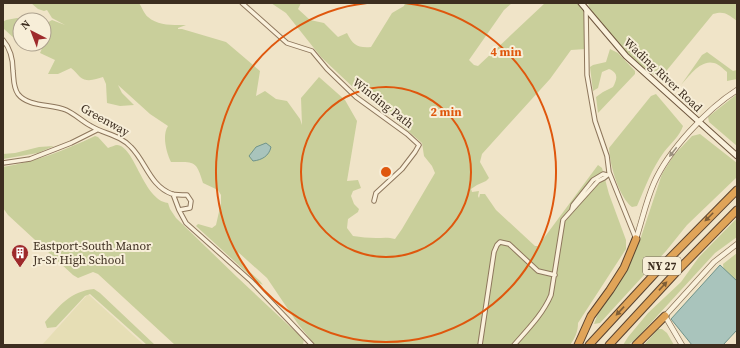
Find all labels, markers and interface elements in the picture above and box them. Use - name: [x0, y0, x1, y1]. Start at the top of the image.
- north arrow: [12, 12, 52, 52]
- text: N: [18, 17, 34, 33]
- street label: Wading River Road: [620, 34, 706, 116]
- text: 4 min: [490, 44, 522, 60]
- street label: Winding Path: [349, 74, 417, 132]
- street label: Greenway: [78, 100, 133, 140]
- text: 2 min: [430, 104, 462, 120]
- one-way arrow: [668, 146, 677, 157]
- centre of rings: [379, 165, 393, 179]
- one-way arrow: [705, 212, 714, 222]
- place label: Eastport-South Manor Jr-Sr High School: [32, 238, 151, 268]
- building icon: Eastport-South Manor Jr-Sr High School: [10, 243, 30, 268]
- road number: NY 27: [643, 257, 681, 275]
- one-way arrow: [659, 280, 668, 291]
- one-way arrow: [615, 306, 624, 316]

